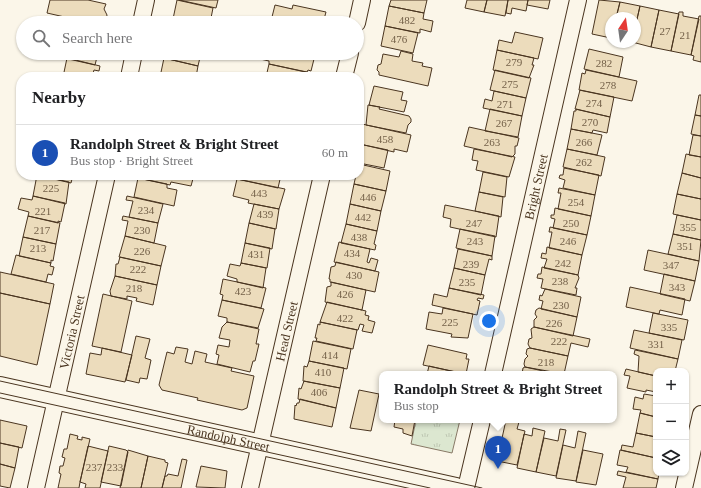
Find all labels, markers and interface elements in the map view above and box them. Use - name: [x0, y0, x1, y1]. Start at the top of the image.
- north arrow: [605, 12, 641, 48]
- house number: 482: [399, 14, 415, 26]
- search box: [16, 16, 364, 60]
- house number: 27: [660, 25, 671, 37]
- icon: search: [30, 27, 52, 49]
- house number: 21: [680, 29, 691, 41]
- text: Search here: [62, 30, 132, 46]
- house number: 476: [391, 33, 408, 45]
- house number: 279: [506, 56, 523, 68]
- house number: 282: [596, 57, 612, 69]
- house number: 275: [502, 78, 519, 90]
- house number: 278: [600, 79, 617, 91]
- text: Nearby: [32, 88, 86, 107]
- house number: 274: [586, 97, 603, 109]
- house number: 271: [497, 98, 513, 110]
- house number: 270: [582, 116, 599, 128]
- house number: 267: [496, 117, 513, 129]
- house number: 458: [377, 133, 394, 145]
- text: Randolph Street & Bright Street: [70, 136, 279, 152]
- house number: 263: [484, 136, 501, 148]
- house number: 266: [576, 136, 593, 148]
- text: 1: [42, 145, 48, 160]
- text: 60 m: [322, 145, 348, 160]
- street label: Bright Street: [521, 152, 550, 221]
- text: Bus stop · Bright Street: [70, 153, 193, 168]
- house number: 262: [576, 156, 592, 168]
- house number: 225: [43, 182, 60, 194]
- house number: 443: [251, 187, 268, 199]
- house number: 446: [360, 191, 377, 203]
- house number: 254: [568, 196, 585, 208]
- house number: 234: [138, 204, 155, 216]
- house number: 221: [35, 205, 51, 217]
- house number: 439: [257, 208, 274, 220]
- house number: 442: [355, 211, 371, 223]
- house number: 247: [466, 217, 483, 229]
- house number: 250: [563, 217, 580, 229]
- house number: 355: [680, 221, 697, 233]
- house number: 217: [34, 224, 51, 236]
- house number: 230: [134, 224, 151, 236]
- house number: 438: [351, 231, 368, 243]
- house number: 243: [467, 235, 484, 247]
- house number: 246: [560, 235, 577, 247]
- house number: 351: [677, 240, 693, 252]
- house number: 213: [30, 242, 47, 254]
- house number: 226: [134, 245, 151, 257]
- house number: 434: [344, 247, 361, 259]
- house number: 431: [248, 248, 264, 260]
- house number: 242: [555, 257, 571, 269]
- house number: 239: [463, 258, 480, 270]
- house number: 347: [663, 259, 680, 271]
- house number: 222: [130, 263, 146, 275]
- house number: 430: [346, 269, 363, 281]
- house number: 238: [552, 275, 569, 287]
- house number: 235: [459, 276, 476, 288]
- house number: 343: [669, 281, 686, 293]
- house number: 218: [126, 282, 143, 294]
- house number: 423: [235, 285, 252, 297]
- house number: 426: [337, 288, 354, 300]
- street label: Victoria Street: [56, 293, 87, 370]
- street label: Head Street: [272, 299, 300, 363]
- house number: 230: [553, 299, 570, 311]
- your location: [479, 311, 499, 331]
- house number: 422: [337, 312, 353, 324]
- house number: 225: [442, 316, 459, 328]
- house number: 226: [546, 317, 563, 329]
- house number: 335: [661, 321, 678, 333]
- house number: 222: [551, 335, 567, 347]
- house number: 331: [648, 338, 664, 350]
- house number: 414: [322, 349, 339, 361]
- house number: 218: [538, 356, 555, 368]
- house number: 410: [315, 366, 332, 378]
- map controls: [653, 368, 689, 476]
- button: +: [653, 368, 689, 404]
- popup: [379, 371, 617, 423]
- text: Randolph Street & Bright Street: [394, 381, 602, 397]
- house number: 406: [311, 386, 328, 398]
- text: Bus stop: [394, 398, 439, 413]
- button: −: [653, 404, 689, 440]
- street label: Randolph Street: [186, 421, 272, 454]
- pin: 1: [485, 436, 511, 469]
- button: layers: [653, 440, 689, 476]
- house number: 237: [86, 461, 103, 473]
- house number: 233: [107, 461, 124, 473]

